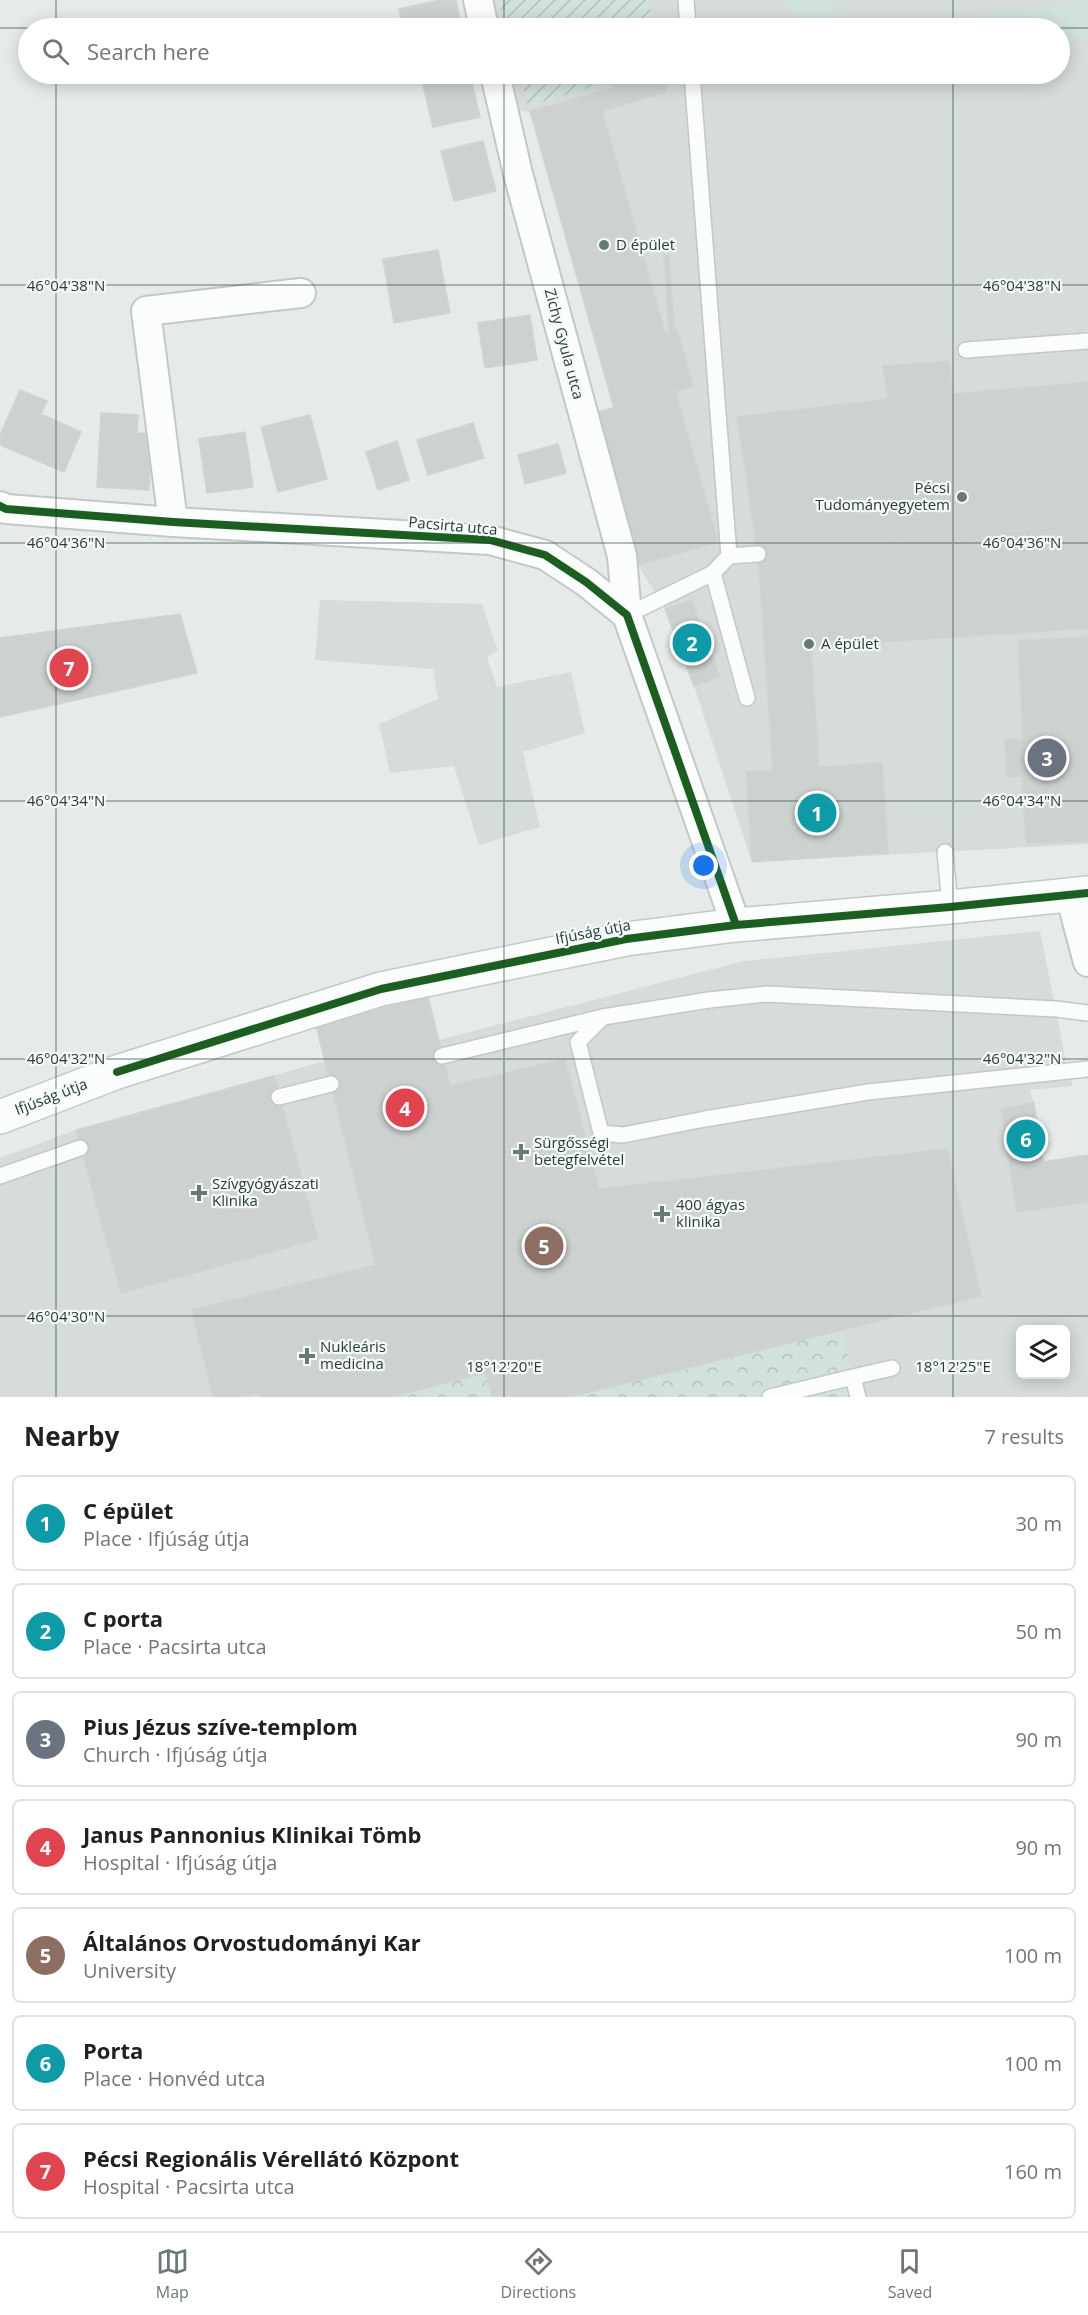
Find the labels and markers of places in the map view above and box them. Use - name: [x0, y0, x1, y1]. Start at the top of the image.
- place label: D épület: [616, 234, 675, 254]
- marker: D épület: [597, 238, 611, 252]
- place label: Pécsi Tudományegyetem: [815, 477, 950, 514]
- marker: Pécsi Tudományegyetem: [955, 490, 969, 504]
- pin: 2: [672, 620, 712, 666]
- place label: A épület: [821, 633, 879, 653]
- marker: A épület: [802, 637, 816, 651]
- pin: 7: [50, 646, 88, 690]
- pin: 3: [1028, 736, 1066, 780]
- pin: 1: [798, 790, 836, 836]
- pin: 4: [386, 1086, 424, 1130]
- pin: 6: [1006, 1116, 1046, 1162]
- place label: Sürgősségi betegfelvétel: [534, 1132, 624, 1169]
- marker: Sürgősségi betegfelvétel: [512, 1143, 530, 1161]
- place label: Szívgyógyászati Klinika: [212, 1173, 319, 1210]
- marker: Szívgyógyászati Klinika: [190, 1184, 208, 1202]
- place label: 400 ágyas klinika: [676, 1194, 745, 1231]
- marker: 400 ágyas klinika: [653, 1205, 671, 1223]
- pin: 5: [524, 1224, 564, 1268]
- place label: Nukleáris medicina: [320, 1336, 386, 1373]
- marker: Nukleáris medicina: [298, 1347, 316, 1365]

